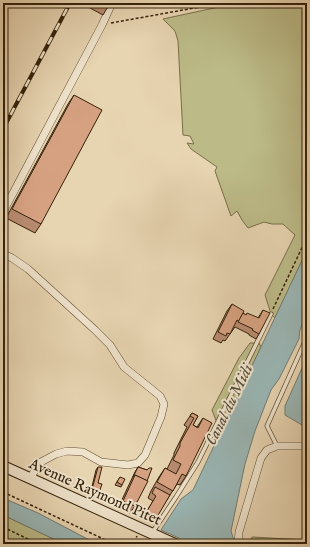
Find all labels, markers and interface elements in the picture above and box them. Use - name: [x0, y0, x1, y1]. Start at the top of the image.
- water label: Canal du Midi: [202, 360, 259, 449]
- street label: Avenue Raymond Pitet: [25, 454, 164, 530]

